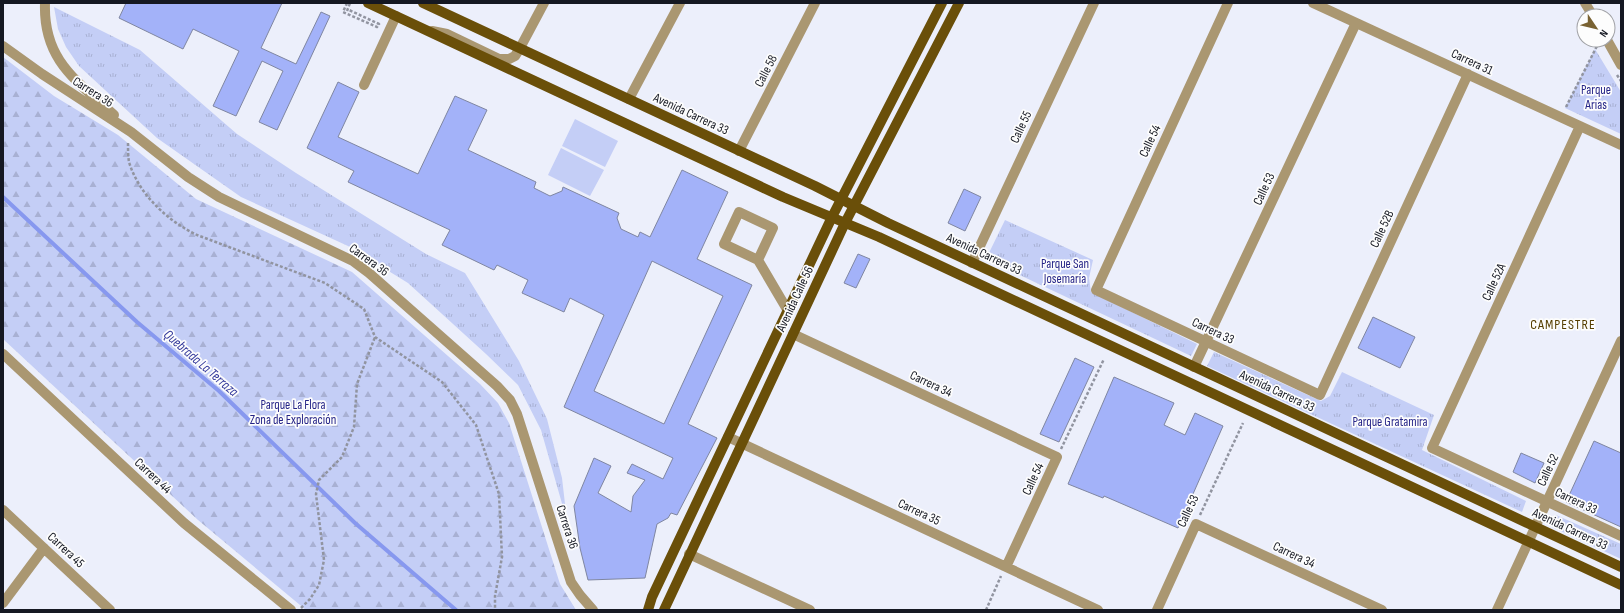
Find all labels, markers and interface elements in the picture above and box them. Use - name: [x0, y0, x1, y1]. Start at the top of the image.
- north arrow: [1576, 8, 1616, 48]
- text: N: [1597, 27, 1611, 40]
- street label: Carrera 31: [1449, 45, 1496, 79]
- street label: Calle 58: [751, 52, 781, 90]
- street label: Carrera 36: [70, 73, 117, 111]
- park label: Parque Arias: [1581, 82, 1611, 113]
- street label: Avenida Carrera 33: [650, 89, 731, 138]
- street label: Calle 55: [1007, 108, 1035, 146]
- street label: Calle 54: [1136, 122, 1165, 160]
- street label: Calle 53: [1250, 170, 1278, 208]
- street label: Calle 52B: [1366, 207, 1398, 250]
- street label: Avenida Carrera 33: [943, 229, 1024, 278]
- street label: Carrera 36: [346, 240, 392, 280]
- park label: Parque San Josemaría: [1041, 256, 1089, 287]
- street label: Calle 52A: [1478, 260, 1510, 303]
- street label: Avenida Calle 56: [772, 264, 817, 335]
- street label: Carrera 33: [1189, 314, 1237, 348]
- district label: CAMPESTRE: [1530, 316, 1596, 333]
- water label: Quebrada La Terraza: [160, 326, 242, 400]
- street label: Avenida Carrera 33: [1236, 366, 1317, 415]
- street label: Carrera 34: [907, 367, 955, 401]
- park label: Parque La Flora Zona de Exploración: [250, 397, 336, 428]
- park label: Parque Gratamira: [1352, 414, 1428, 430]
- street label: Calle 52: [1534, 451, 1562, 489]
- street label: Carrera 44: [131, 455, 175, 498]
- street label: Calle 54: [1019, 460, 1048, 498]
- street label: Carrera 33: [1552, 484, 1600, 518]
- street label: Calle 53: [1174, 492, 1202, 530]
- street label: Carrera 35: [895, 495, 943, 529]
- street label: Carrera 36: [552, 503, 582, 551]
- street label: Avenida Carrera 33: [1529, 504, 1610, 553]
- street label: Carrera 45: [44, 529, 88, 571]
- street label: Carrera 34: [1270, 538, 1318, 572]

